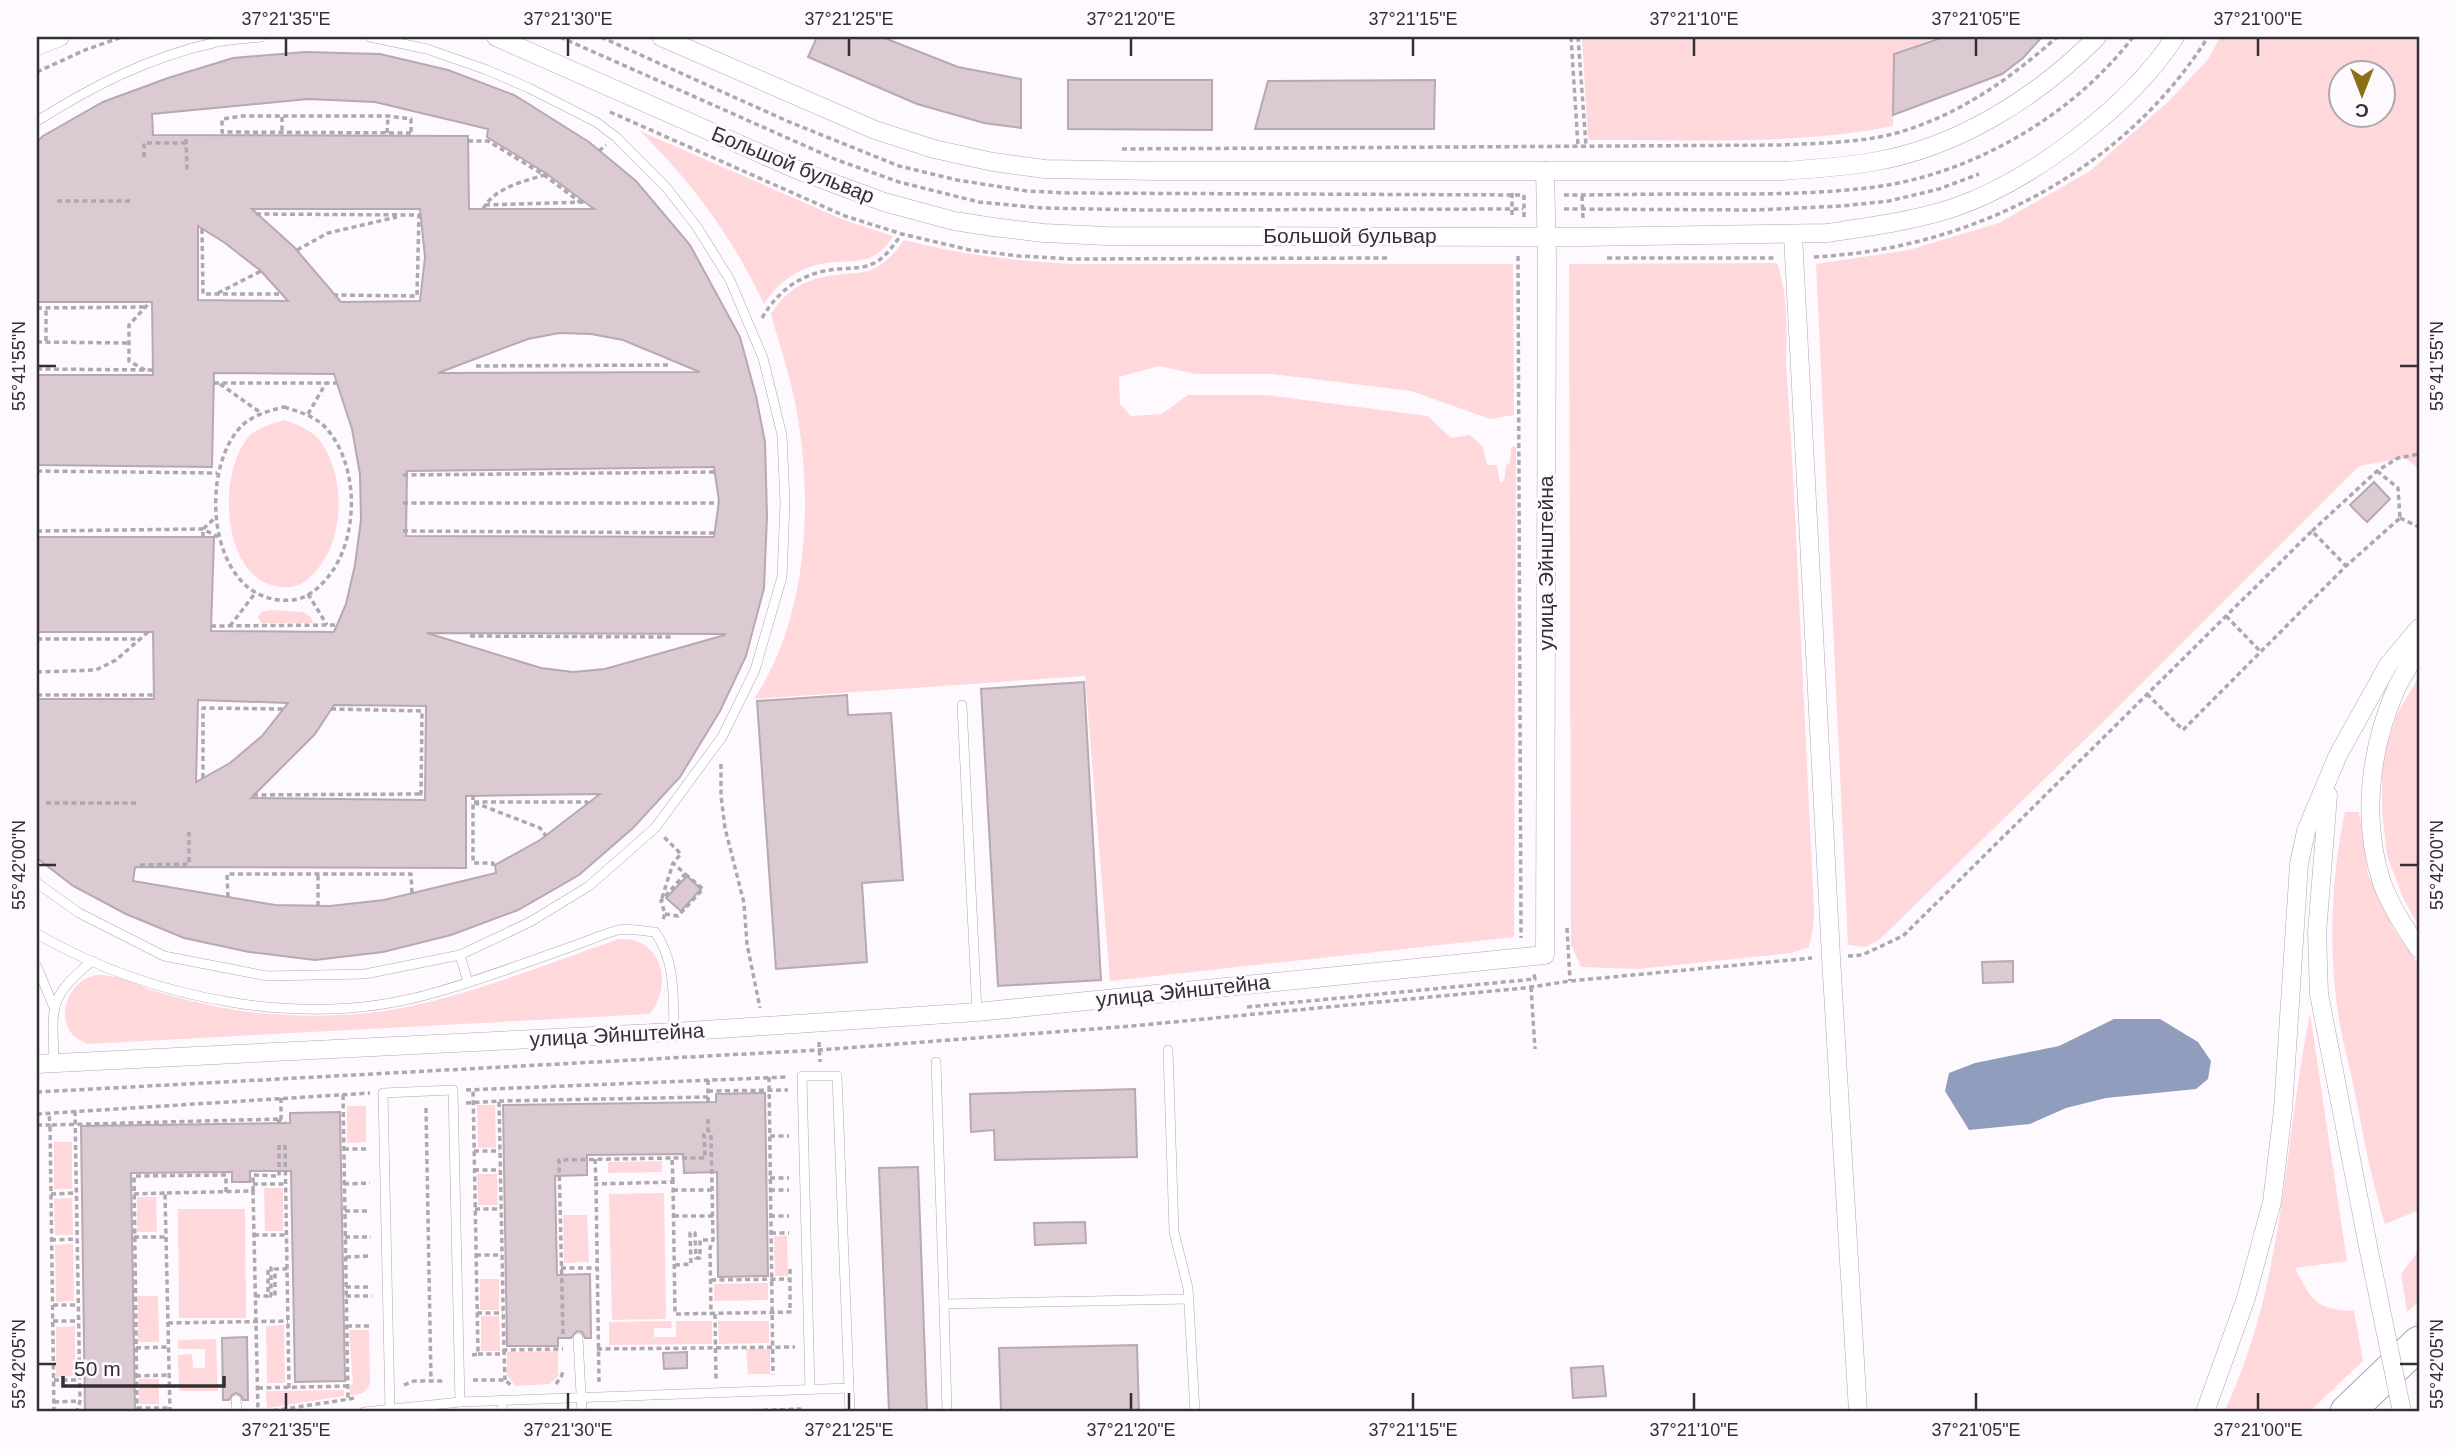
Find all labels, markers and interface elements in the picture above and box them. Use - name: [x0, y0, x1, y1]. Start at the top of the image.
- text: 37°21'35"E: [241, 9, 331, 29]
- text: 37°21'30"E: [523, 9, 613, 29]
- text: 37°21'25"E: [804, 9, 894, 29]
- text: 37°21'20"E: [1086, 9, 1176, 29]
- text: 37°21'15"E: [1368, 9, 1458, 29]
- text: 37°21'10"E: [1649, 9, 1739, 29]
- text: 37°21'05"E: [1931, 9, 2021, 29]
- text: 37°21'00"E: [2213, 9, 2303, 29]
- north arrow: [2326, 60, 2396, 130]
- text: С: [2355, 100, 2369, 121]
- street label: Большой бульвар: [709, 121, 878, 208]
- street label: Большой бульвар: [1263, 224, 1437, 247]
- text: 55°41'55"N: [9, 321, 29, 411]
- text: 55°41'55"N: [2427, 321, 2447, 411]
- street label: улица Эйнштейна: [1534, 475, 1557, 650]
- text: 55°42'00"N: [9, 820, 29, 910]
- text: 55°42'00"N: [2427, 820, 2447, 910]
- street label: улица Эйнштейна: [1095, 970, 1271, 1011]
- street label: улица Эйнштейна: [529, 1018, 705, 1051]
- text: 55°42'05"N: [9, 1319, 29, 1409]
- text: 55°42'05"N: [2427, 1319, 2447, 1409]
- scale bar: [63, 1344, 224, 1388]
- text: 50 m: [74, 1357, 121, 1380]
- text: 37°21'35"E: [241, 1420, 331, 1440]
- text: 37°21'30"E: [523, 1420, 613, 1440]
- text: 37°21'25"E: [804, 1420, 894, 1440]
- text: 37°21'20"E: [1086, 1420, 1176, 1440]
- text: 37°21'15"E: [1368, 1420, 1458, 1440]
- text: 37°21'10"E: [1649, 1420, 1739, 1440]
- text: 37°21'05"E: [1931, 1420, 2021, 1440]
- text: 37°21'00"E: [2213, 1420, 2303, 1440]

